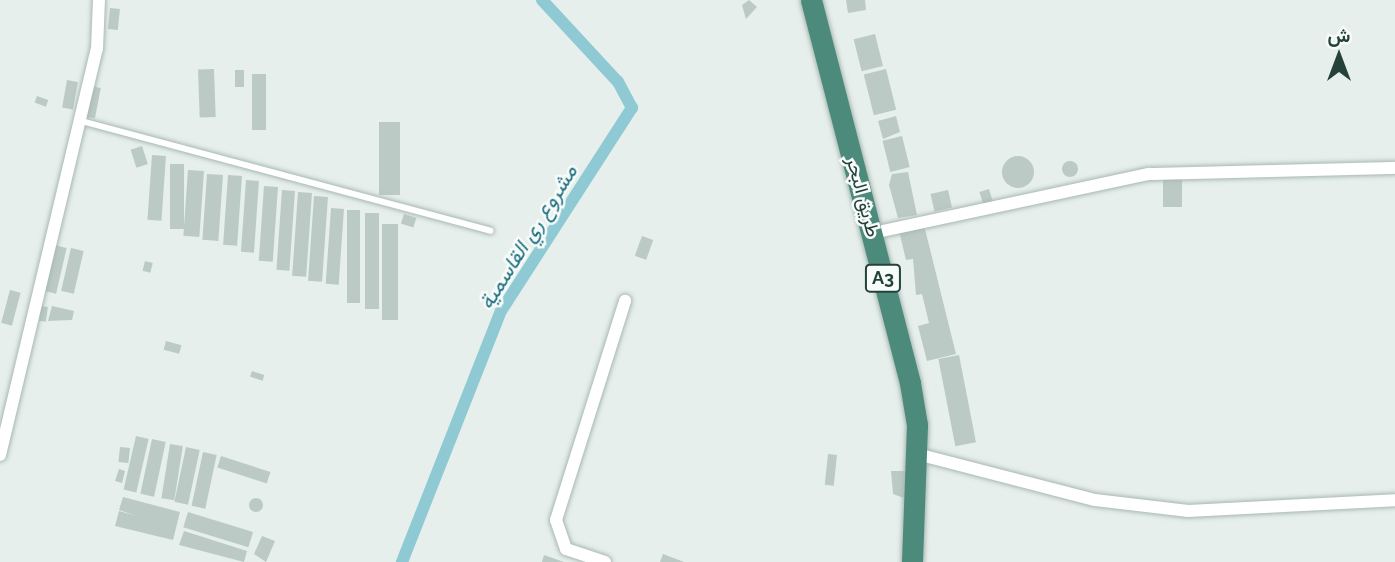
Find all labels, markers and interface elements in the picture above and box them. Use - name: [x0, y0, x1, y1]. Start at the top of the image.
- north arrow: [1304, 21, 1374, 91]
- text: ش: [1328, 24, 1350, 46]
- street label: طريق البحر: [841, 155, 885, 239]
- water label: مشروع ري القاسمية: [473, 160, 583, 314]
- road number: A3: [864, 264, 902, 292]

